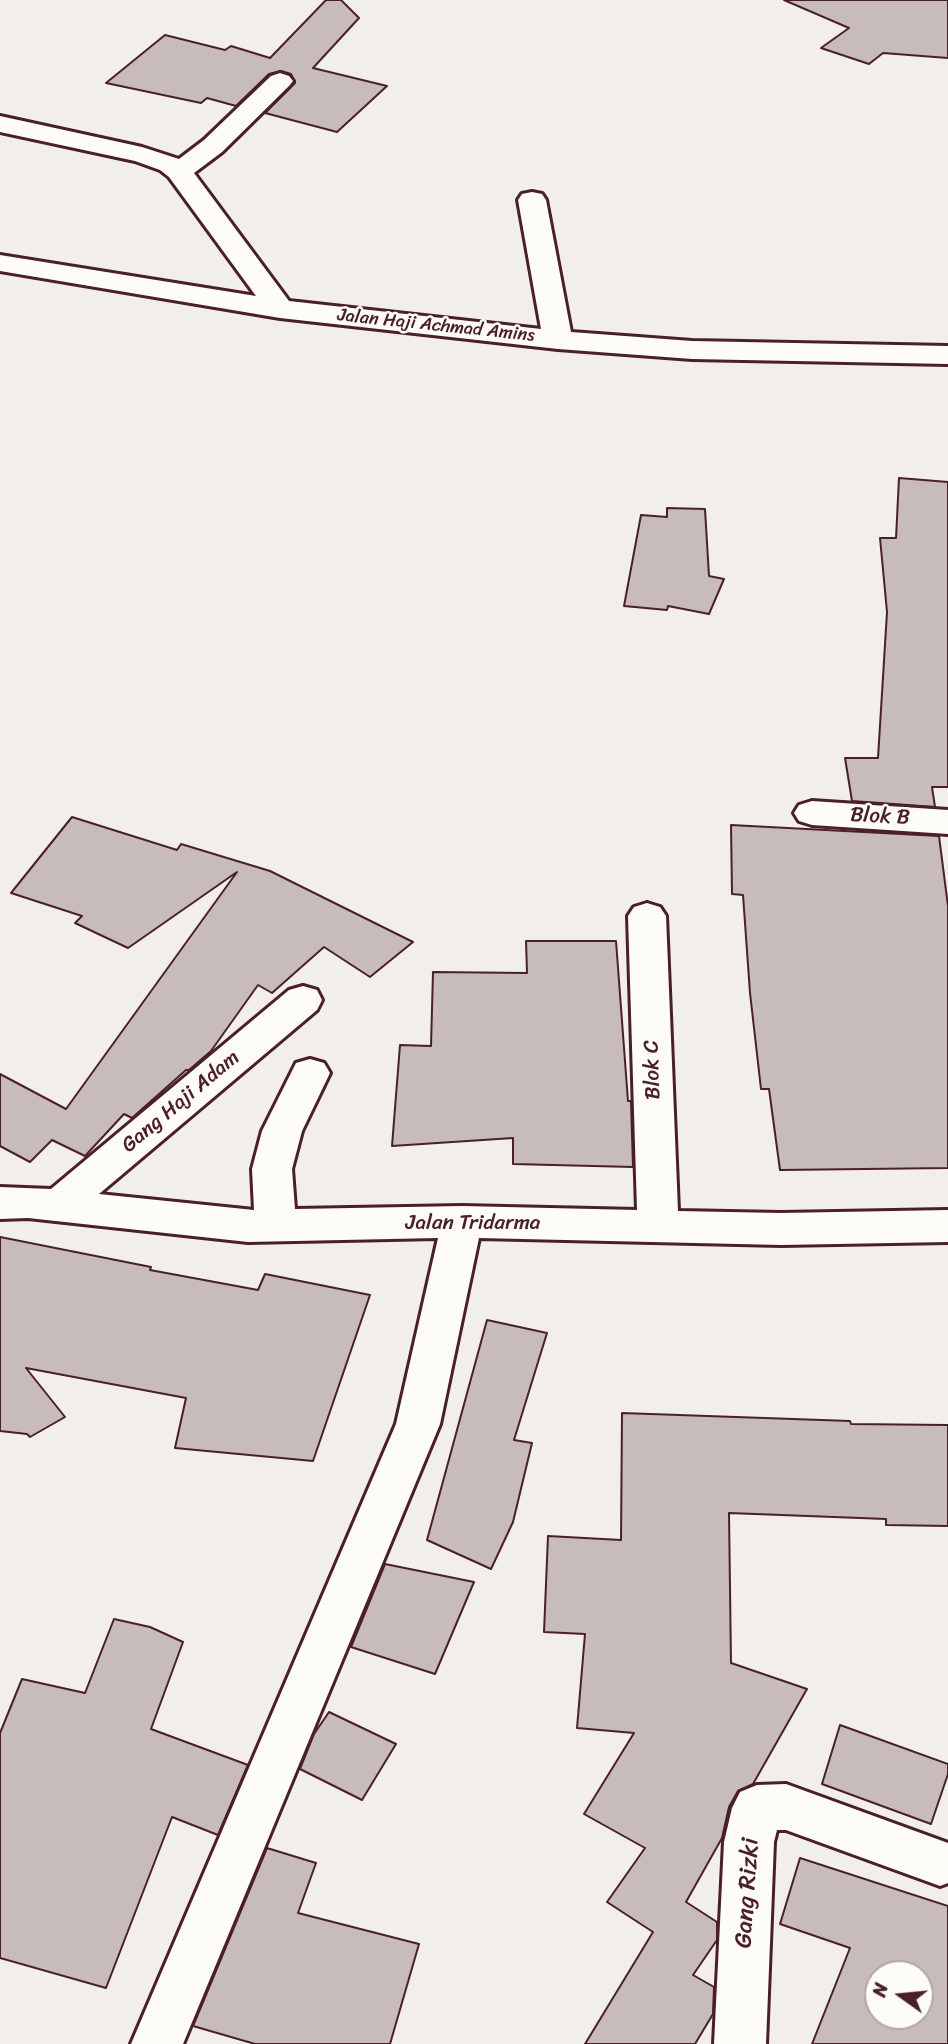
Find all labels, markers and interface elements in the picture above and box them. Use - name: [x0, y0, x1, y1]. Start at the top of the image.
- street label: Jalan Haji Achmad Amins: [336, 305, 536, 347]
- street label: Blok B: [849, 803, 911, 831]
- street label: Blok C: [639, 1040, 667, 1100]
- street label: Gang Haji Adam: [117, 1045, 245, 1159]
- street label: Jalan Tridarma: [406, 1211, 540, 1237]
- street label: Gang Rizki: [730, 1837, 766, 1949]
- north arrow: [864, 1960, 934, 2030]
- text: N: [863, 1979, 898, 2001]

